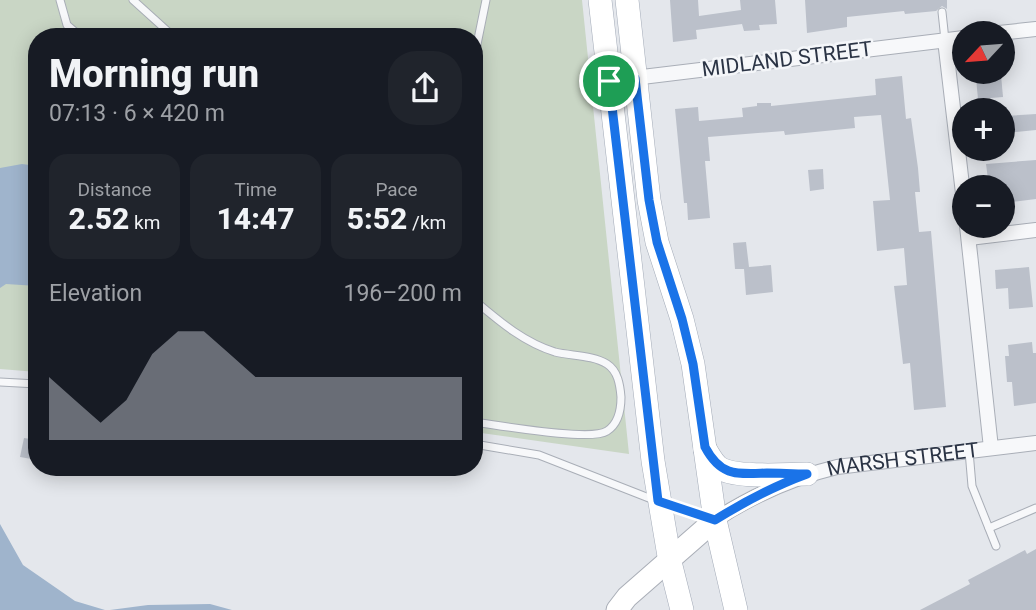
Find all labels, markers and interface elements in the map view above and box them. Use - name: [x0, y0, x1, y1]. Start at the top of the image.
- north arrow: [952, 21, 1015, 84]
- map controls: [952, 21, 1015, 238]
- street label: MIDLAND STREET: [700, 37, 874, 81]
- button: share: [388, 51, 462, 125]
- pin: [579, 51, 639, 111]
- text: Morning run: [49, 52, 259, 96]
- icon: arrive: [590, 62, 628, 100]
- button: +: [952, 98, 1015, 161]
- text: 07:13 · 6 × 420 m: [49, 100, 225, 127]
- button: −: [952, 175, 1015, 238]
- text: Distance: [78, 178, 151, 201]
- text: Time: [234, 178, 277, 201]
- text: Pace: [375, 178, 418, 201]
- text: 2.52: [69, 201, 129, 236]
- text: 14:47: [217, 201, 294, 236]
- text: 5:52: [347, 201, 407, 236]
- text: km: [129, 211, 160, 234]
- text: /km: [407, 211, 446, 234]
- text: Elevation: [49, 280, 142, 307]
- text: 196–200 m: [343, 280, 462, 307]
- street label: MARSH STREET: [825, 438, 980, 481]

